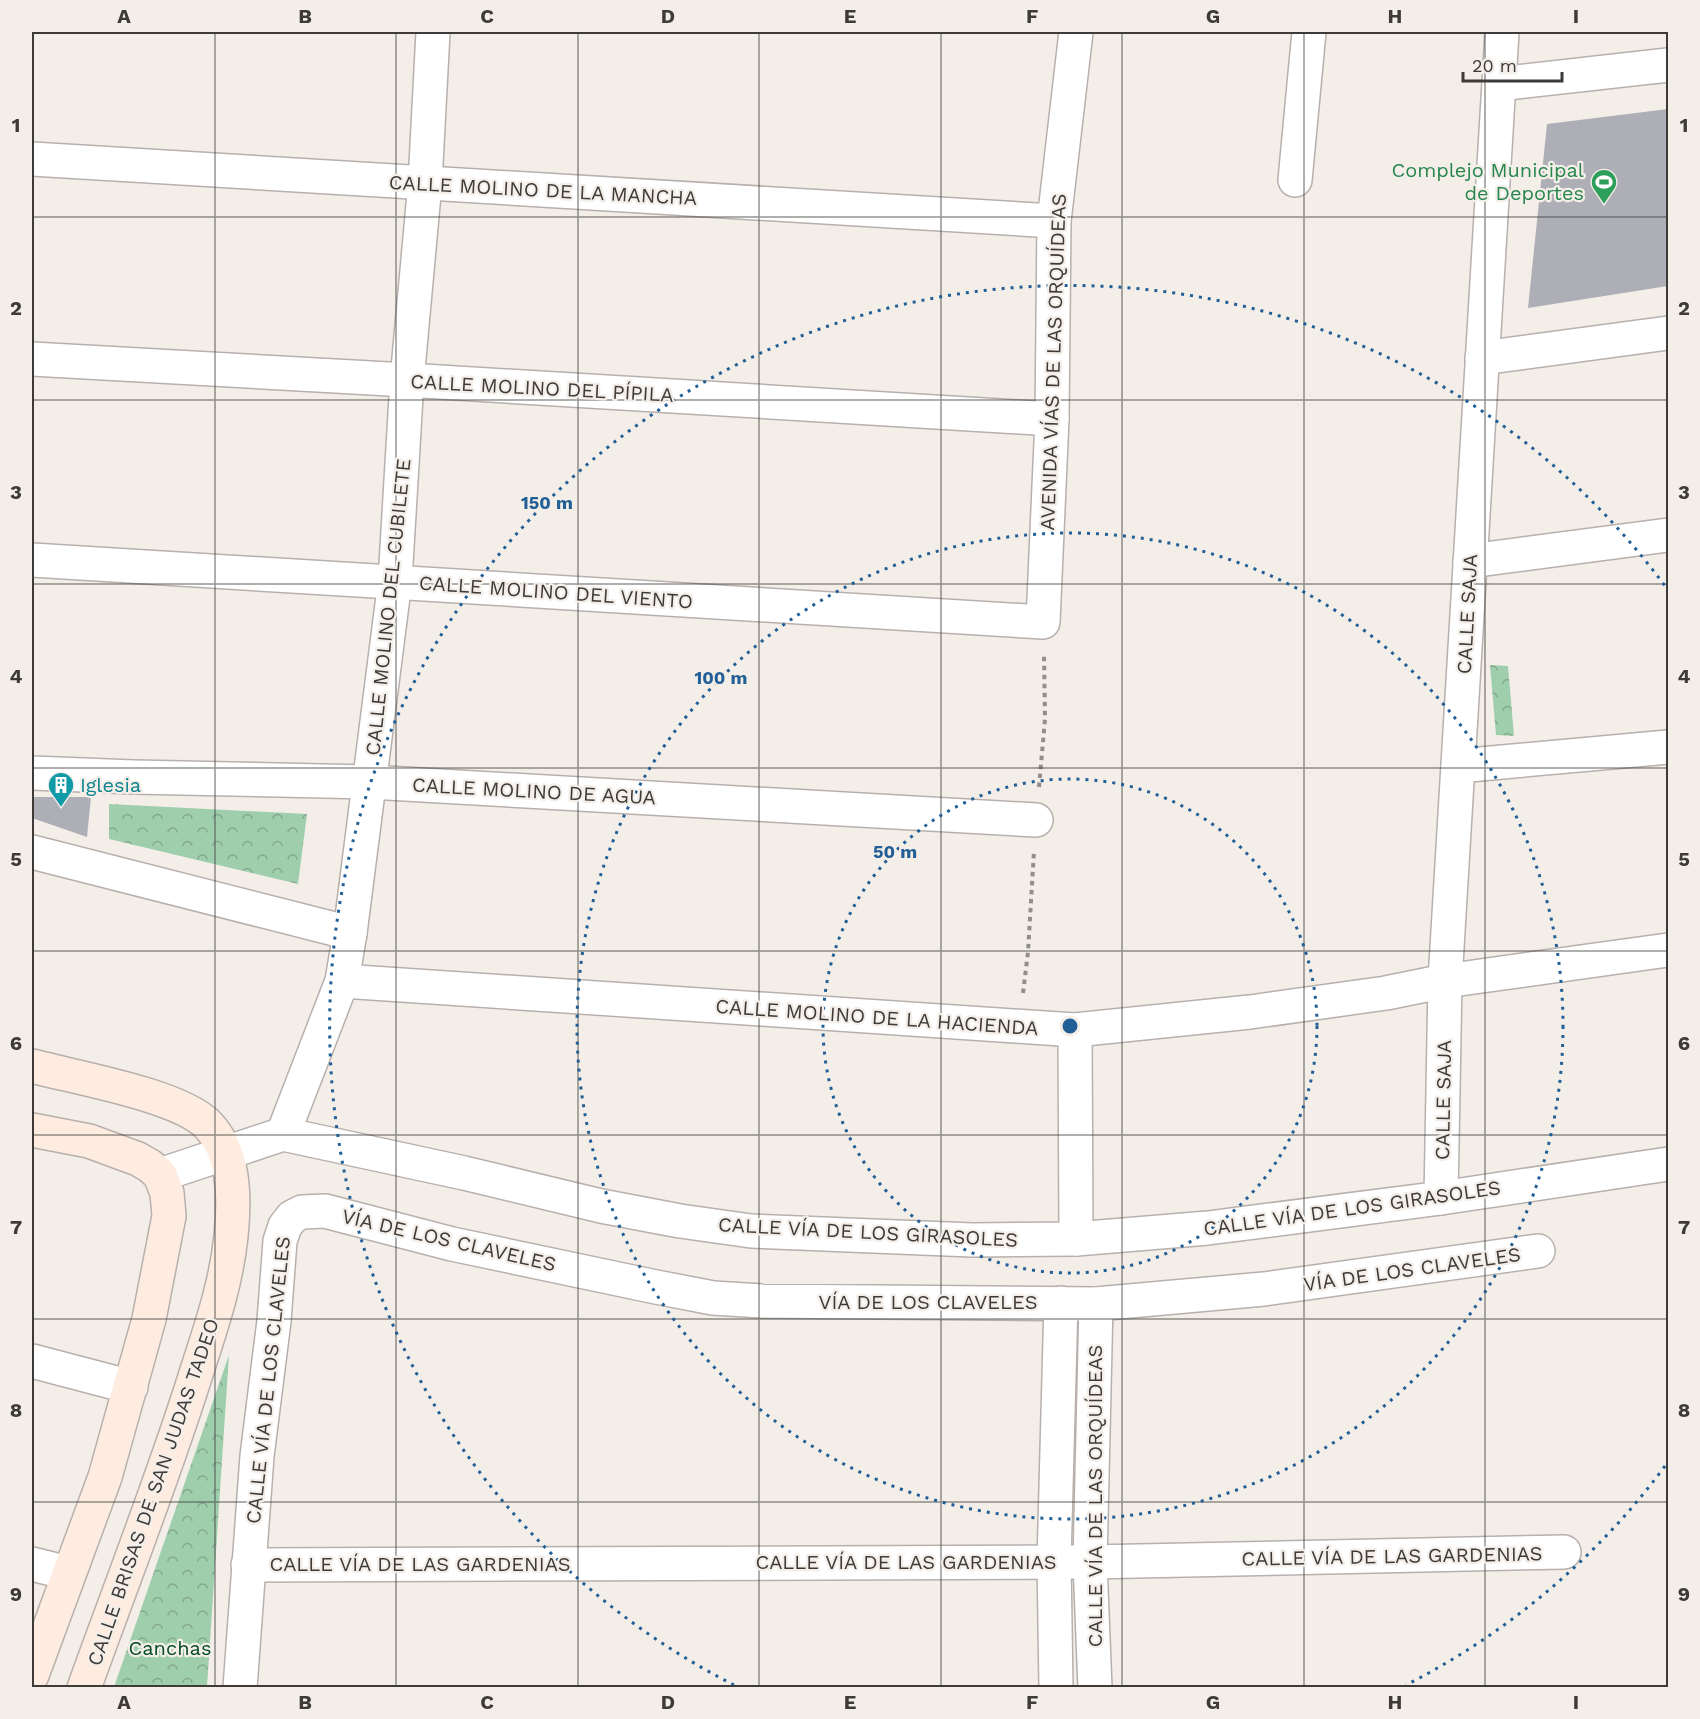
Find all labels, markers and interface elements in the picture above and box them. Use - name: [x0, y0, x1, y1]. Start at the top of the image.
- text: A: [117, 4, 131, 28]
- text: B: [298, 4, 312, 28]
- text: C: [480, 4, 494, 28]
- text: D: [661, 4, 675, 28]
- text: E: [844, 4, 856, 28]
- text: F: [1026, 4, 1038, 28]
- text: G: [1206, 4, 1220, 28]
- text: H: [1388, 4, 1402, 28]
- text: I: [1573, 4, 1579, 28]
- scale bar: [1463, 45, 1562, 83]
- text: 20 m: [1472, 55, 1517, 76]
- text: 1: [12, 113, 20, 137]
- text: 1: [1680, 113, 1688, 137]
- place label: Complejo Municipal de Deportes: [1391, 158, 1584, 205]
- sports icon: Complejo Municipal de Deportes: [1589, 167, 1619, 205]
- street label: CALLE MOLINO DE LA MANCHA: [388, 170, 698, 210]
- street label: AVENIDA VÍAS DE LAS ORQUÍDEAS: [1035, 193, 1071, 531]
- text: 2: [10, 296, 22, 320]
- text: 2: [1678, 296, 1690, 320]
- street label: CALLE MOLINO DEL PÍPILA: [410, 369, 674, 407]
- street label: CALLE MOLINO DEL CUBILETE: [360, 457, 416, 757]
- text: 3: [10, 480, 22, 504]
- text: 3: [1678, 480, 1690, 504]
- text: 150 m: [521, 492, 573, 513]
- street label: CALLE SAJA: [1452, 553, 1482, 675]
- street label: CALLE MOLINO DEL VIENTO: [418, 570, 694, 614]
- text: 4: [10, 664, 23, 688]
- text: 4: [1678, 664, 1691, 688]
- text: 100 m: [694, 667, 748, 688]
- building icon: Iglesia: [46, 770, 76, 808]
- place label: Iglesia: [80, 773, 141, 797]
- street label: CALLE MOLINO DE AGUA: [411, 773, 657, 809]
- text: 50 m: [873, 841, 917, 862]
- text: 5: [10, 847, 22, 871]
- text: 5: [1678, 847, 1690, 871]
- street label: CALLE MOLINO DE LA HACIENDA: [715, 994, 1039, 1040]
- centre of rings: [1060, 1016, 1080, 1036]
- text: 6: [10, 1031, 22, 1055]
- text: 6: [1678, 1031, 1690, 1055]
- street label: CALLE SAJA: [1430, 1040, 1456, 1160]
- street label: CALLE VÍA DE LOS GIRASOLES: [1202, 1175, 1502, 1241]
- street label: VÍA DE LOS CLAVELES: [340, 1204, 558, 1276]
- street label: CALLE VÍA DE LOS GIRASOLES: [718, 1212, 1018, 1252]
- text: 7: [10, 1215, 22, 1239]
- text: 7: [1678, 1215, 1690, 1239]
- street label: CALLE VÍA DE LOS CLAVELES: [241, 1235, 295, 1525]
- street label: VÍA DE LOS CLAVELES: [1302, 1242, 1522, 1296]
- street label: VÍA DE LOS CLAVELES: [818, 1290, 1038, 1314]
- street label: CALLE BRISAS DE SAN JUDAS TADEO: [82, 1315, 224, 1669]
- street label: CALLE VÍA DE LAS ORQUÍDEAS: [1083, 1345, 1107, 1647]
- text: 8: [10, 1398, 22, 1422]
- text: 8: [1678, 1398, 1690, 1422]
- street label: CALLE VÍA DE LAS GARDENIAS: [1241, 1541, 1543, 1571]
- street label: CALLE VÍA DE LAS GARDENIAS: [755, 1550, 1057, 1574]
- street label: CALLE VÍA DE LAS GARDENIAS: [269, 1552, 571, 1576]
- text: 9: [10, 1582, 22, 1606]
- text: 9: [1678, 1582, 1690, 1606]
- park label: Canchas: [129, 1636, 211, 1660]
- text: A: [117, 1690, 131, 1714]
- text: B: [298, 1690, 312, 1714]
- text: C: [480, 1690, 494, 1714]
- text: D: [661, 1690, 675, 1714]
- text: E: [844, 1690, 856, 1714]
- text: F: [1026, 1690, 1038, 1714]
- text: G: [1206, 1690, 1220, 1714]
- text: H: [1388, 1690, 1402, 1714]
- text: I: [1573, 1690, 1579, 1714]

